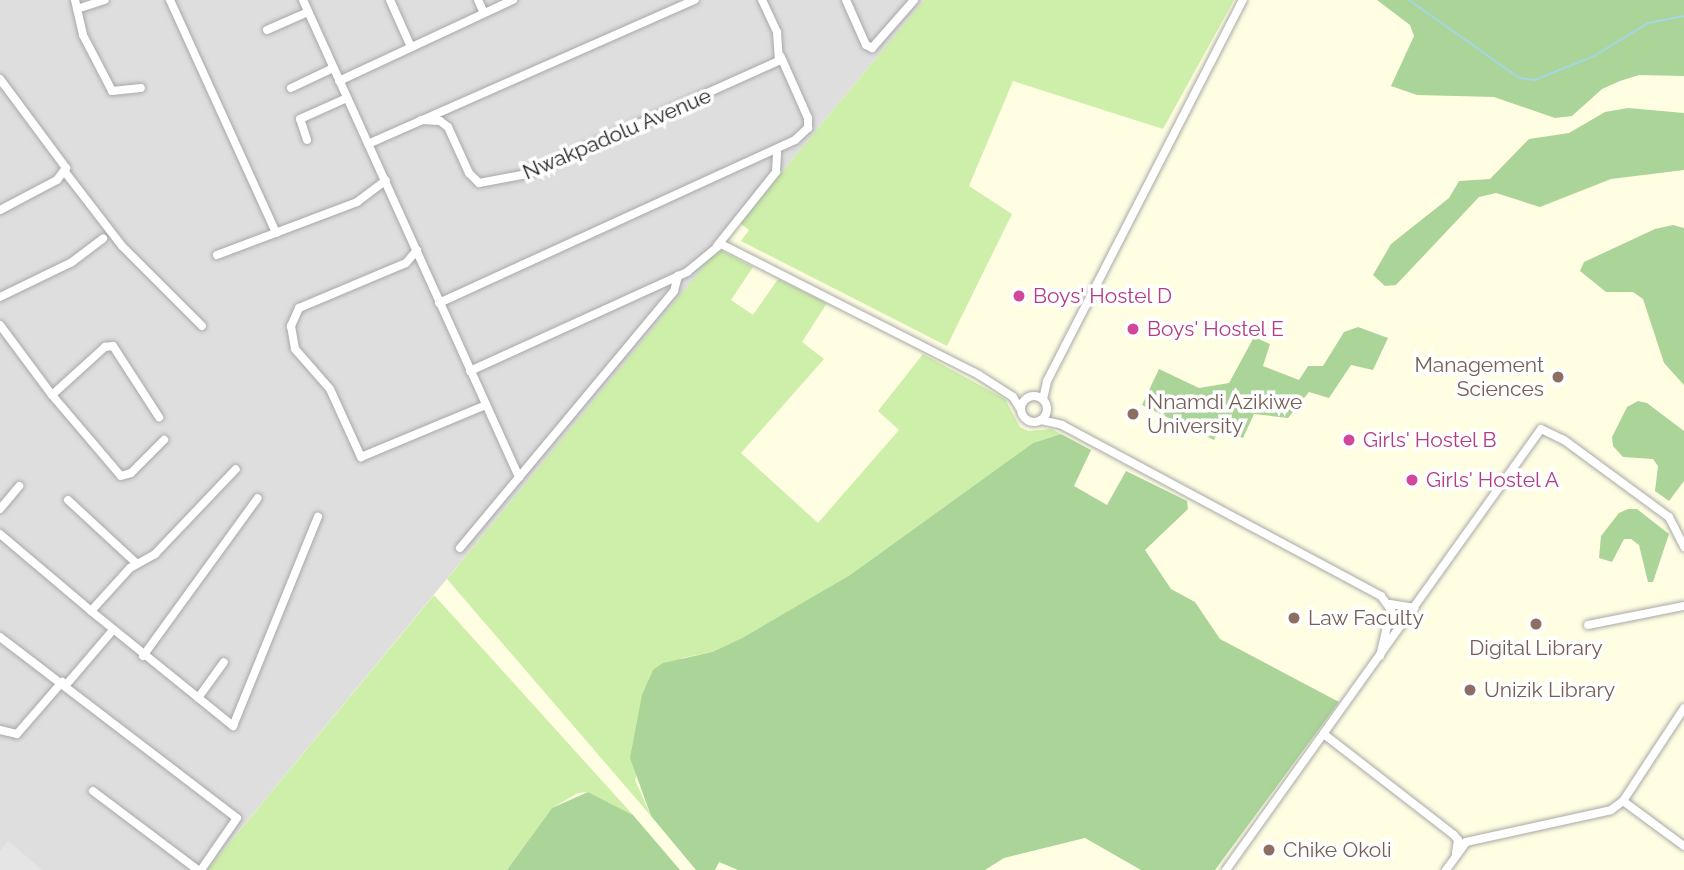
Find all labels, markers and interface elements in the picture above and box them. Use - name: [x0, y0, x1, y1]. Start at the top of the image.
- street label: Nwakpadolu Avenue: [519, 83, 715, 185]
- place label: Boys' Hostel D: [1033, 283, 1173, 309]
- marker: Boys' Hostel D: [1011, 288, 1027, 304]
- place label: Boys' Hostel E: [1147, 316, 1285, 342]
- marker: Boys' Hostel E: [1125, 321, 1141, 337]
- place label: Management Sciences: [1414, 352, 1544, 402]
- marker: Management Sciences: [1550, 369, 1566, 385]
- place label: Nnamdi Azikiwe University: [1147, 389, 1303, 439]
- marker: Nnamdi Azikiwe University: [1125, 406, 1141, 422]
- place label: Girls' Hostel B: [1363, 427, 1497, 453]
- marker: Girls' Hostel B: [1341, 432, 1357, 448]
- place label: Girls' Hostel A: [1426, 467, 1561, 493]
- marker: Girls' Hostel A: [1404, 472, 1420, 488]
- place label: Law Faculty: [1308, 605, 1424, 631]
- marker: Law Faculty: [1286, 610, 1302, 626]
- marker: Digital Library: [1528, 616, 1544, 632]
- place label: Digital Library: [1469, 635, 1603, 661]
- place label: Unizik Library: [1484, 677, 1615, 703]
- marker: Unizik Library: [1462, 682, 1478, 698]
- place label: Chike Okoli: [1283, 837, 1392, 863]
- marker: Chike Okoli: [1261, 842, 1277, 858]

